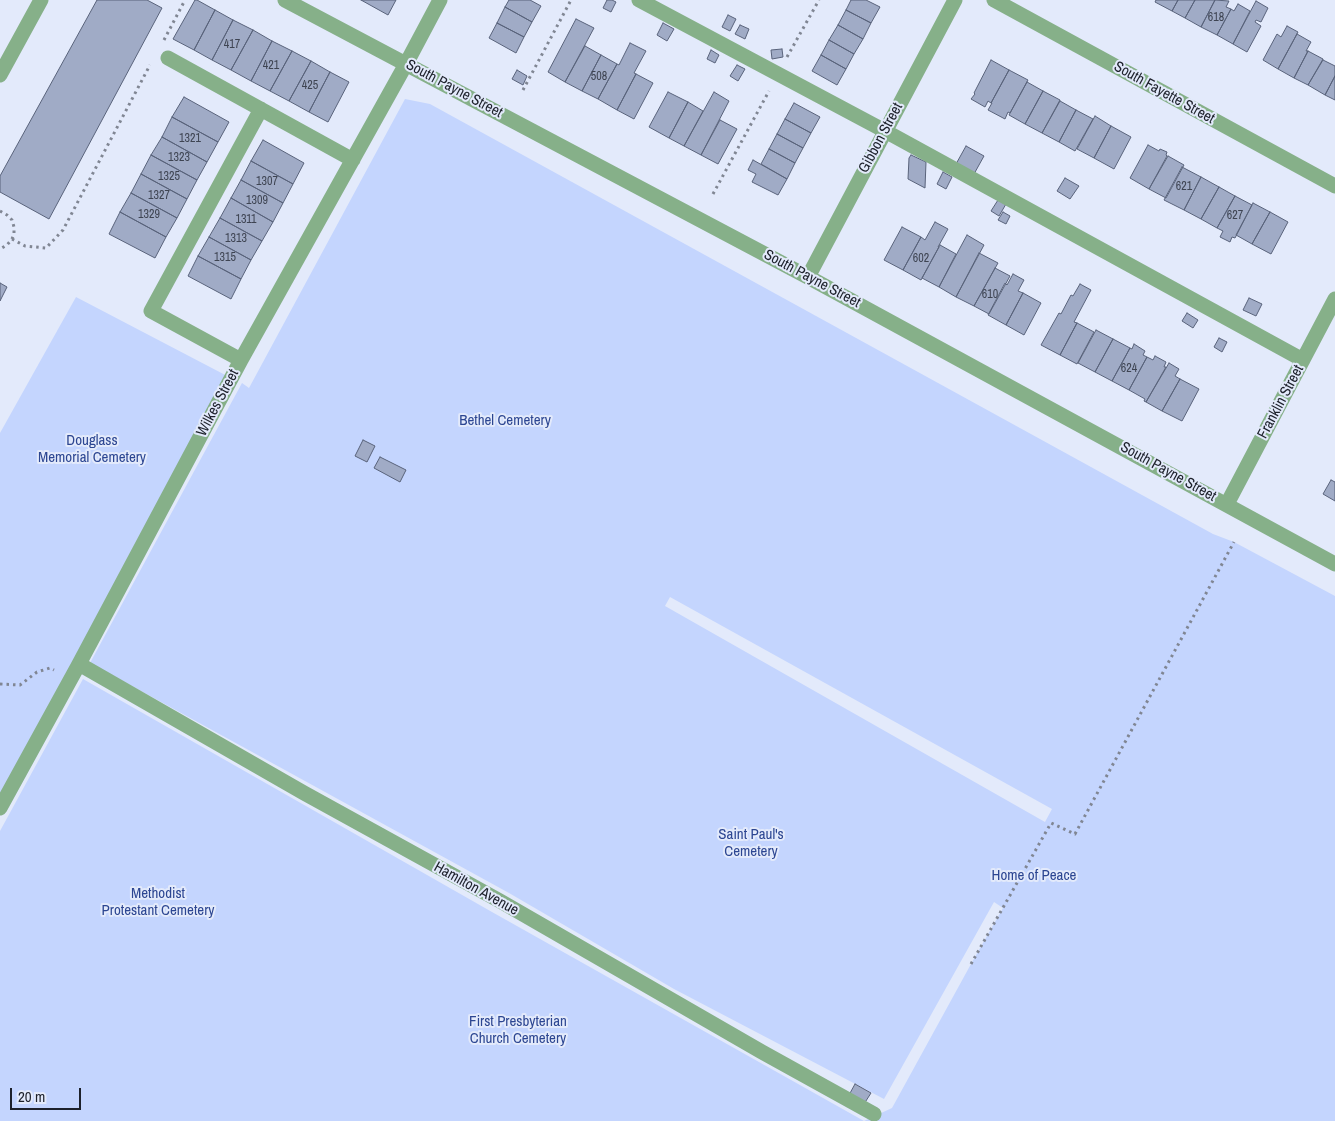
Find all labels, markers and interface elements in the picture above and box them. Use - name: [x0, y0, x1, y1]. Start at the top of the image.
- house number: 618: [1208, 11, 1224, 25]
- house number: 417: [224, 38, 240, 52]
- street label: South Payne Street: [403, 56, 505, 122]
- street label: South Fayette Street: [1111, 58, 1217, 128]
- house number: 421: [263, 59, 279, 73]
- house number: 508: [591, 70, 607, 84]
- house number: 425: [302, 79, 318, 93]
- street label: Gibbon Street: [855, 100, 907, 176]
- house number: 1321: [179, 132, 201, 146]
- house number: 1323: [168, 151, 190, 165]
- house number: 1325: [158, 170, 180, 184]
- house number: 1307: [256, 175, 278, 189]
- house number: 621: [1176, 180, 1192, 194]
- house number: 1327: [148, 189, 170, 203]
- house number: 1309: [246, 194, 268, 208]
- house number: 1329: [138, 208, 160, 222]
- house number: 627: [1227, 209, 1243, 223]
- house number: 1311: [235, 213, 257, 227]
- house number: 1313: [225, 232, 247, 246]
- street label: South Payne Street: [761, 246, 863, 312]
- house number: 1315: [214, 251, 236, 265]
- house number: 602: [913, 252, 929, 266]
- house number: 610: [982, 288, 998, 302]
- house number: 624: [1121, 362, 1137, 376]
- street label: Franklin Street: [1254, 362, 1308, 442]
- street label: Wilkes Street: [193, 366, 243, 440]
- park label: Bethel Cemetery: [459, 412, 551, 430]
- park label: Douglass Memorial Cemetery: [38, 432, 146, 467]
- street label: South Payne Street: [1117, 438, 1219, 506]
- park label: Saint Paul's Cemetery: [718, 826, 784, 861]
- street label: Hamilton Avenue: [430, 858, 522, 920]
- park label: Home of Peace: [992, 867, 1076, 885]
- park label: Methodist Protestant Cemetery: [102, 885, 214, 920]
- park label: First Presbyterian Church Cemetery: [469, 1013, 567, 1048]
- scale bar: [12, 1078, 84, 1110]
- text: 20 m: [18, 1086, 45, 1107]

